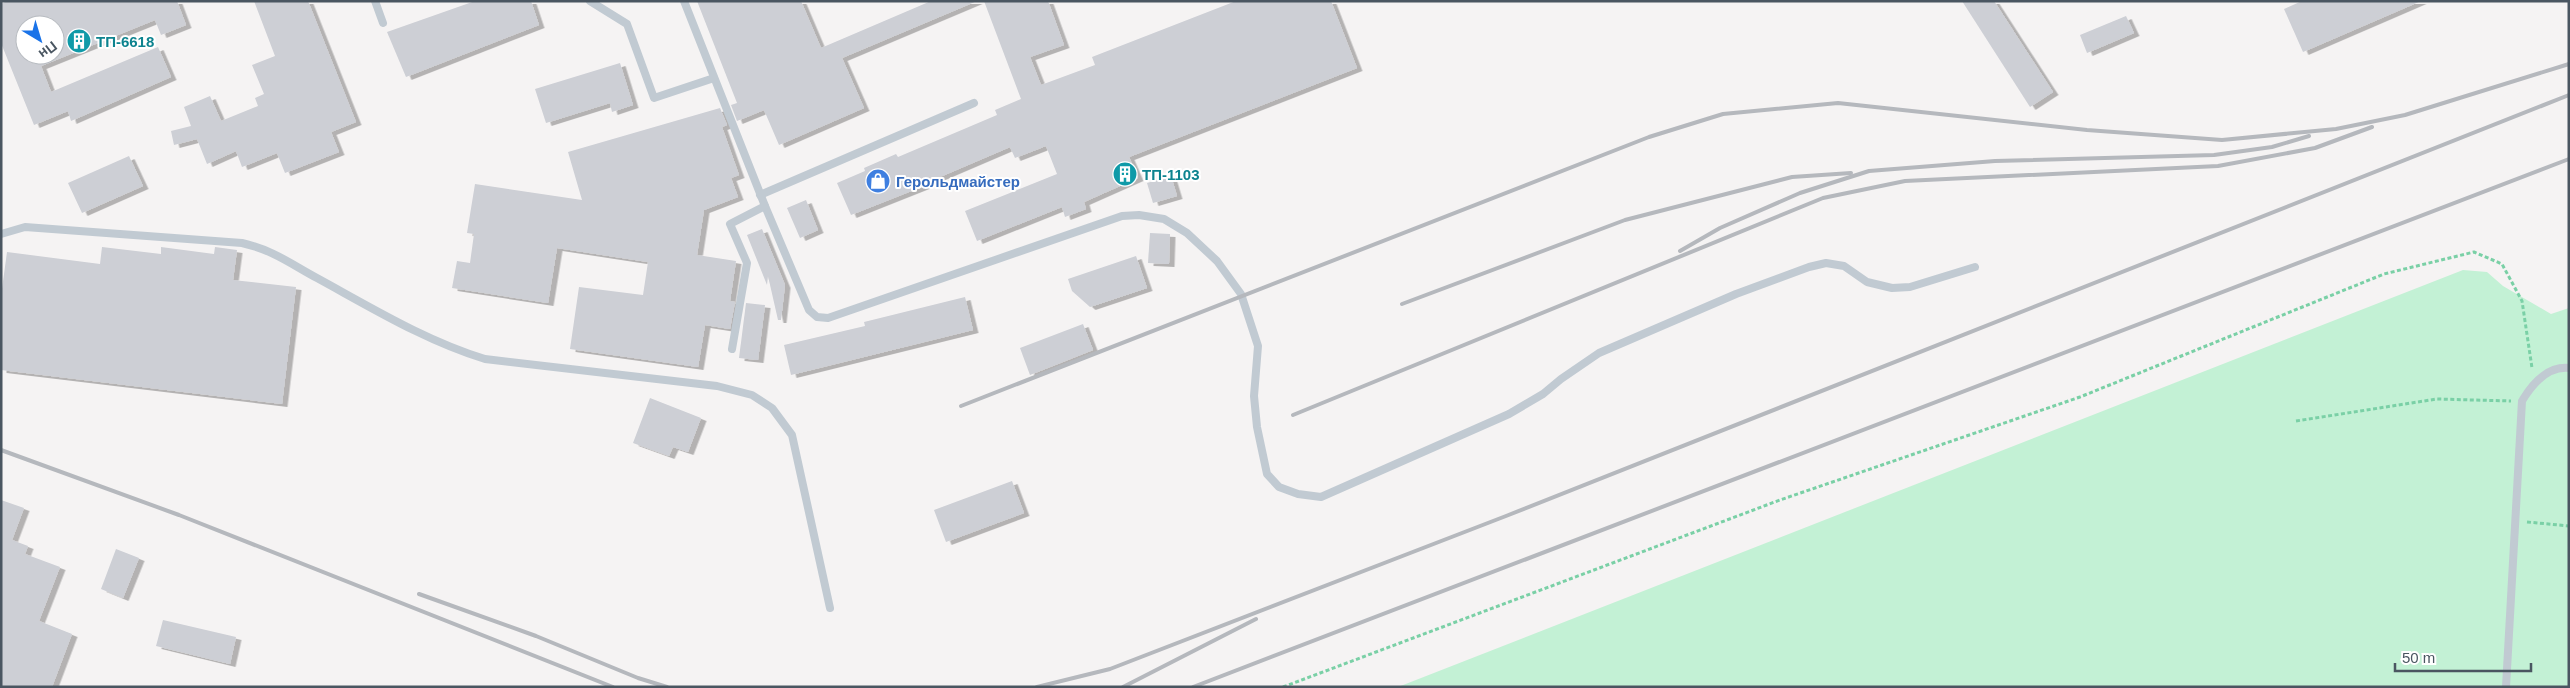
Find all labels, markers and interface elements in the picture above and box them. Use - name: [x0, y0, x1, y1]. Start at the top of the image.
- north arrow: [15, 15, 65, 65]
- building icon: ТП-6618: [66, 28, 92, 54]
- place label: ТП-6618: [96, 33, 154, 50]
- text: Пн: [36, 38, 60, 62]
- building icon: ТП-1103: [1112, 161, 1138, 187]
- place label: ТП-1103: [1142, 166, 1199, 183]
- shop icon: Герольдмайстер: [865, 168, 891, 194]
- place label: Герольдмайстер: [896, 173, 1020, 190]
- scale bar: [2395, 640, 2531, 672]
- text: 50 m: [2402, 649, 2435, 666]

